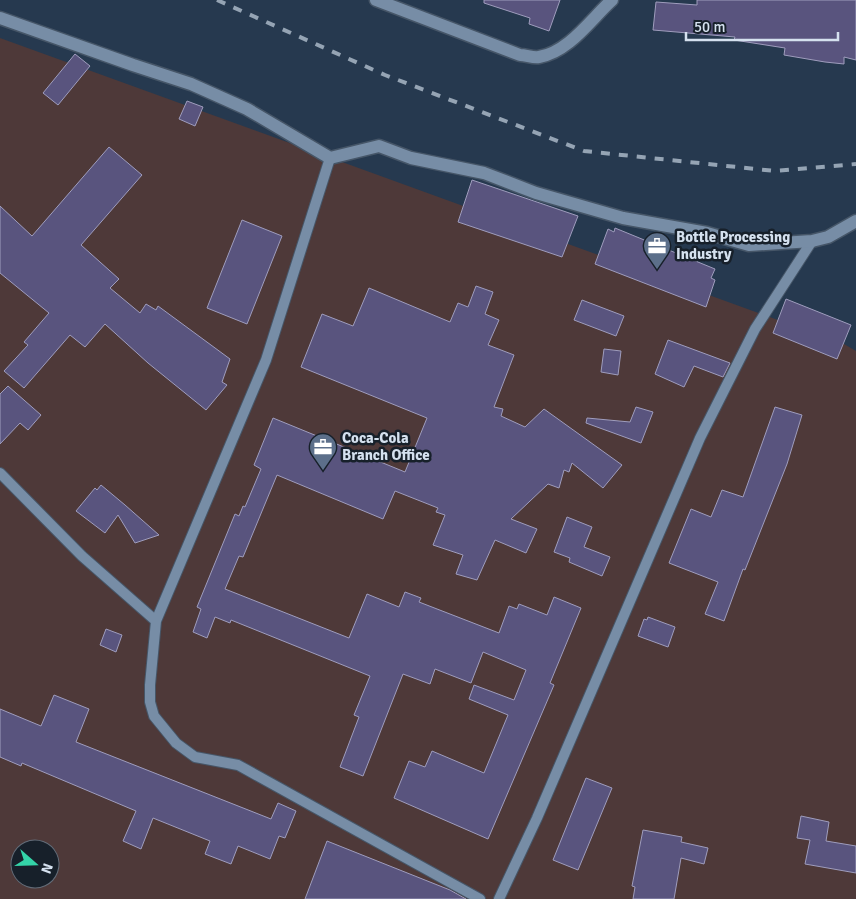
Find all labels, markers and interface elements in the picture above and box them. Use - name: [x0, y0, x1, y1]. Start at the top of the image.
- scale bar: [686, 10, 838, 42]
- text: 50 m: [694, 18, 725, 36]
- place label: Bottle Processing Industry: [676, 228, 790, 263]
- office icon: Bottle Processing Industry: [642, 231, 672, 270]
- place label: Coca-Cola Branch Office: [342, 429, 430, 464]
- office icon: Coca-Cola Branch Office: [308, 432, 338, 471]
- north arrow: [10, 839, 60, 889]
- text: N: [37, 861, 56, 876]

